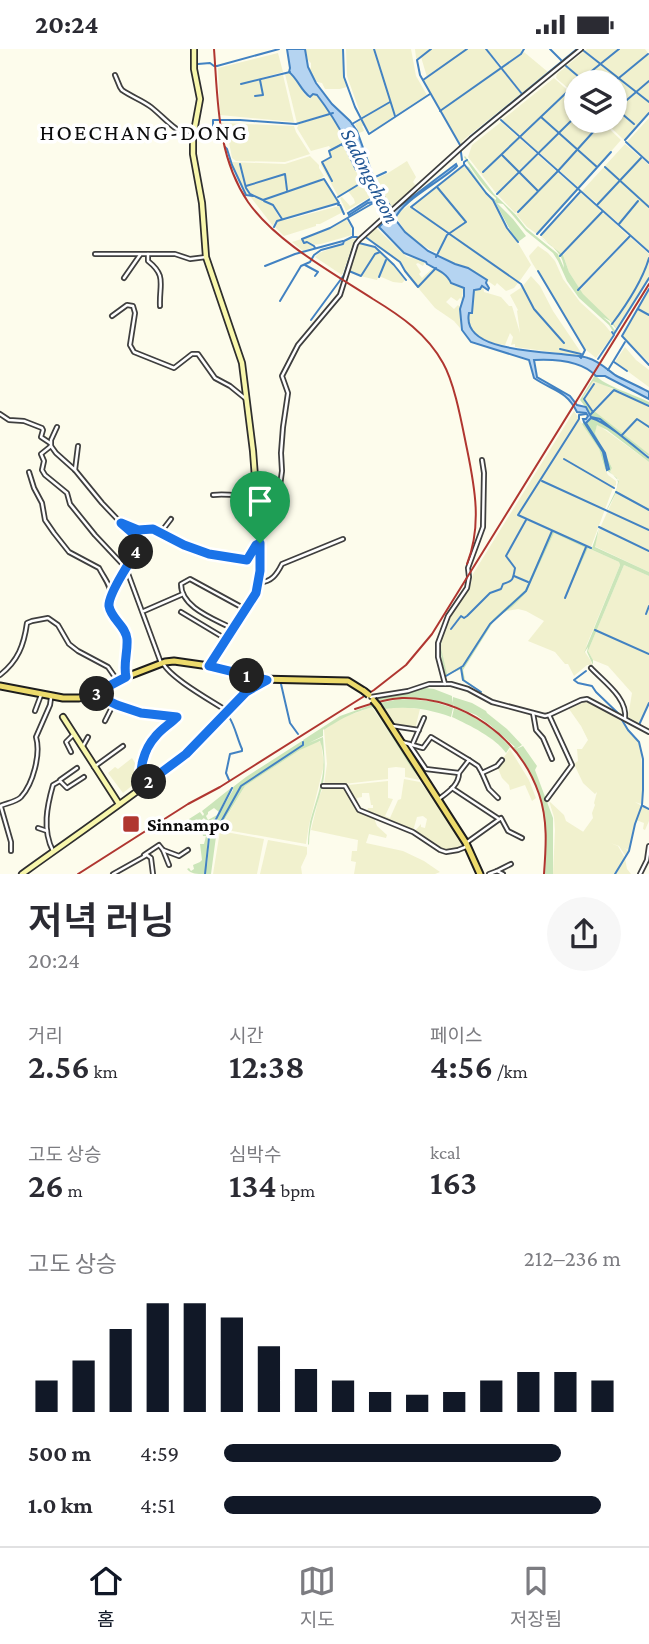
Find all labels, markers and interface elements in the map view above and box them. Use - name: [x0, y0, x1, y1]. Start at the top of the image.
- text: 20:24: [35, 10, 99, 39]
- map controls: [564, 70, 627, 133]
- button: layers: [564, 70, 627, 133]
- district label: HOECHANG-DONG: [39, 119, 249, 145]
- water label: Sadongcheon: [336, 124, 404, 228]
- pin: [230, 471, 290, 543]
- icon: arrive: [241, 482, 279, 520]
- pin: 4: [118, 535, 154, 569]
- text: 4: [130, 541, 141, 562]
- pin: 1: [230, 659, 264, 693]
- text: 1: [243, 665, 250, 686]
- pin: 3: [80, 677, 114, 711]
- text: 3: [92, 683, 101, 704]
- pin: 2: [132, 765, 166, 799]
- text: 2: [144, 771, 153, 792]
- marker: Sinnampo: [121, 814, 141, 834]
- place label: Sinnampo: [147, 814, 230, 835]
- button: share: [547, 897, 621, 971]
- text: 저녁 러닝: [28, 900, 175, 942]
- text: 20:24: [28, 947, 80, 973]
- text: 거리: [28, 1025, 63, 1046]
- text: 시간: [229, 1025, 264, 1046]
- text: 페이스: [430, 1025, 482, 1046]
- text: 2.56: [28, 1047, 90, 1086]
- text: 12:38: [229, 1047, 305, 1086]
- text: 4:56: [430, 1047, 493, 1086]
- text: km: [90, 1061, 118, 1082]
- text: /km: [493, 1061, 528, 1082]
- text: kcal: [430, 1142, 461, 1163]
- text: 고도 상승: [28, 1144, 101, 1165]
- text: 심박수: [229, 1144, 281, 1165]
- text: 163: [430, 1163, 477, 1202]
- text: 26: [28, 1166, 64, 1205]
- text: 134: [229, 1166, 277, 1205]
- text: m: [64, 1180, 83, 1201]
- text: bpm: [277, 1180, 315, 1201]
- text: 212–236 m: [524, 1245, 621, 1271]
- text: 고도 상승: [28, 1251, 117, 1277]
- text: 500 m: [28, 1440, 91, 1466]
- text: 4:59: [140, 1440, 179, 1466]
- text: 1.0 km: [28, 1492, 93, 1518]
- text: 4:51: [140, 1492, 175, 1518]
- tab: 홈: [87, 1562, 125, 1631]
- tab: 지도: [298, 1562, 336, 1631]
- tab: 저장됨: [510, 1562, 562, 1631]

